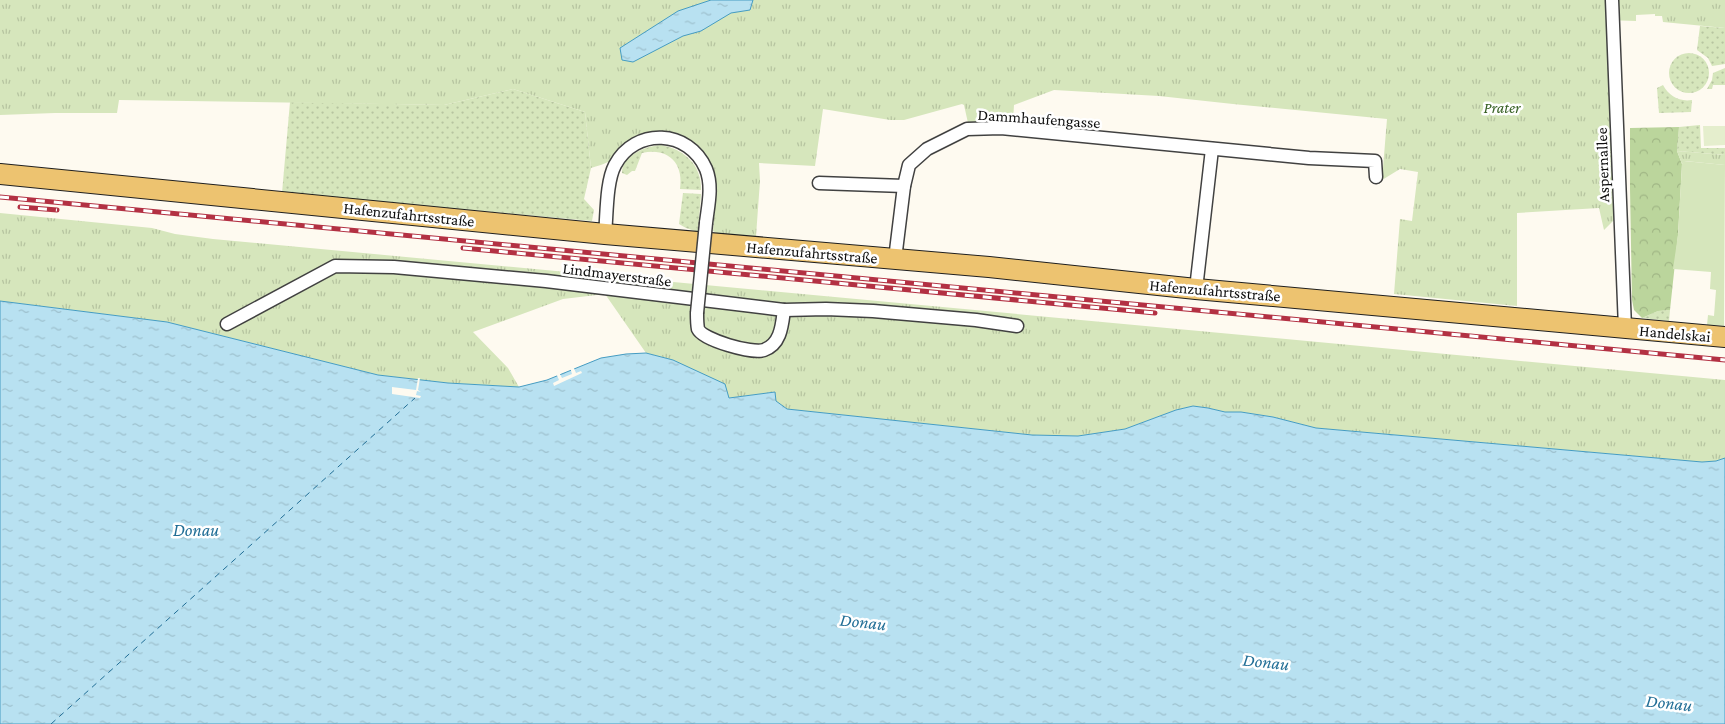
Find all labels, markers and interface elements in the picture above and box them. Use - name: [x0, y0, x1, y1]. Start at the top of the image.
- park label: Prater: [1483, 99, 1521, 116]
- street label: Dammhaufengasse: [977, 106, 1101, 132]
- street label: Aspernallee: [1593, 127, 1613, 203]
- street label: Hafenzufahrtsstraße: [343, 199, 475, 230]
- street label: Hafenzufahrtsstraße: [746, 238, 878, 267]
- street label: Lindmayerstraße: [561, 259, 672, 291]
- street label: Hafenzufahrtsstraße: [1149, 276, 1281, 305]
- street label: Handelskai: [1639, 322, 1711, 345]
- water label: Donau: [173, 520, 219, 540]
- water label: Donau: [839, 610, 887, 634]
- water label: Donau: [1242, 650, 1290, 674]
- water label: Donau: [1645, 691, 1693, 715]

